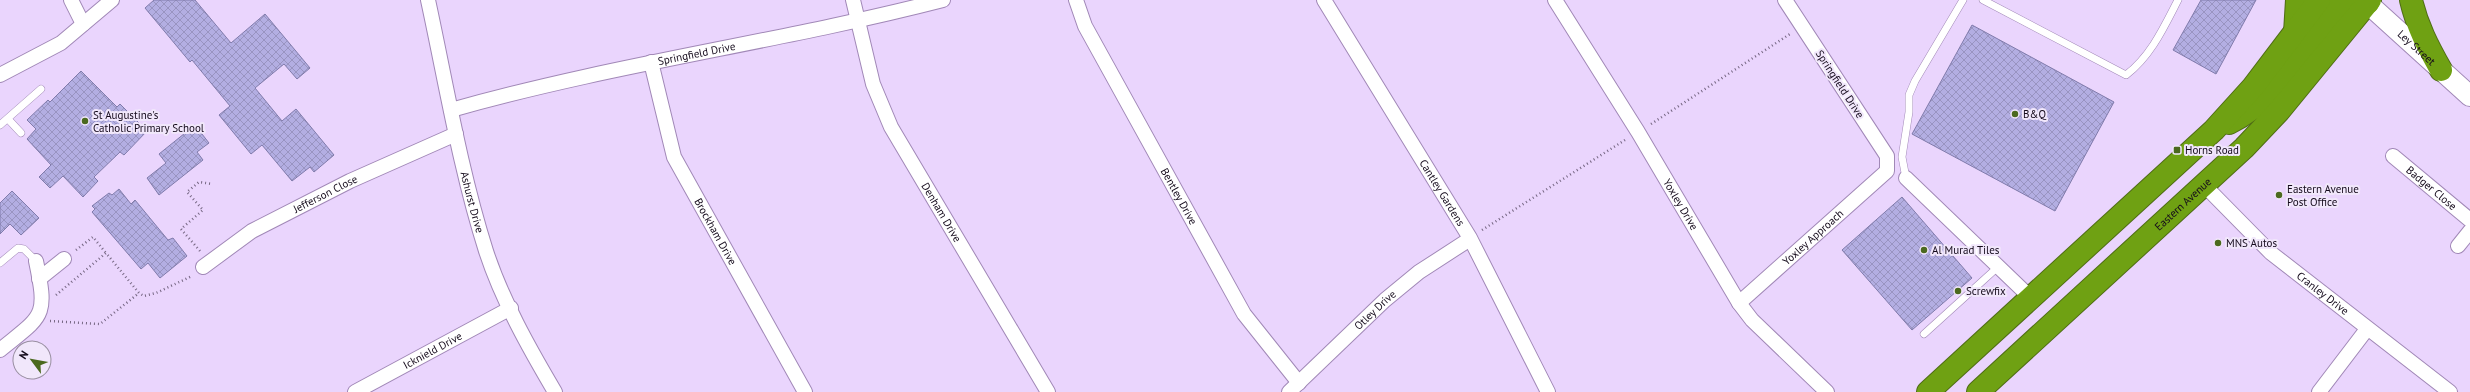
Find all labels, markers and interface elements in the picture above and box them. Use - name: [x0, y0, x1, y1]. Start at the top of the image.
- street label: Ley Street: [2395, 27, 2439, 69]
- street label: Springfield Drive: [657, 39, 737, 68]
- street label: Springfield Drive: [1813, 47, 1868, 121]
- place label: B&Q: [2023, 107, 2046, 121]
- place label: St Augustine's Catholic Primary School: [93, 108, 205, 135]
- marker: B&Q: [2010, 109, 2020, 119]
- marker: St Augustine's Catholic Primary School: [80, 116, 90, 126]
- place label: Horns Road: [2185, 143, 2239, 157]
- marker: Horns Road: [2172, 145, 2182, 155]
- street label: Cantley Gardens: [1416, 157, 1468, 229]
- street label: Badger Close: [2403, 163, 2460, 213]
- street label: Bentley Drive: [1158, 165, 1200, 227]
- street label: Ashurst Drive: [458, 170, 487, 235]
- street label: Jefferson Close: [290, 171, 360, 216]
- street label: Eastern Avenue: [2152, 174, 2214, 234]
- street label: Yoxley Drive: [1660, 176, 1702, 233]
- street label: Denham Drive: [918, 180, 965, 245]
- place label: Eastern Avenue Post Office: [2287, 182, 2359, 209]
- marker: Eastern Avenue Post Office: [2274, 190, 2284, 200]
- street label: Brockham Drive: [691, 196, 740, 268]
- street label: Yoxley Approach: [1780, 206, 1846, 268]
- place label: MNS Autos: [2226, 236, 2277, 250]
- marker: MNS Autos: [2213, 238, 2223, 248]
- place label: Al Murad Tiles: [1932, 243, 2000, 257]
- marker: Al Murad Tiles: [1919, 245, 1929, 255]
- street label: Cranley Drive: [2294, 269, 2352, 318]
- place label: Screwfix: [1966, 284, 2006, 298]
- marker: Screwfix: [1953, 286, 1963, 296]
- street label: Otley Drive: [1351, 287, 1399, 333]
- street label: Icknield Drive: [401, 329, 465, 372]
- north arrow: [12, 340, 52, 380]
- text: N: [16, 348, 31, 361]

